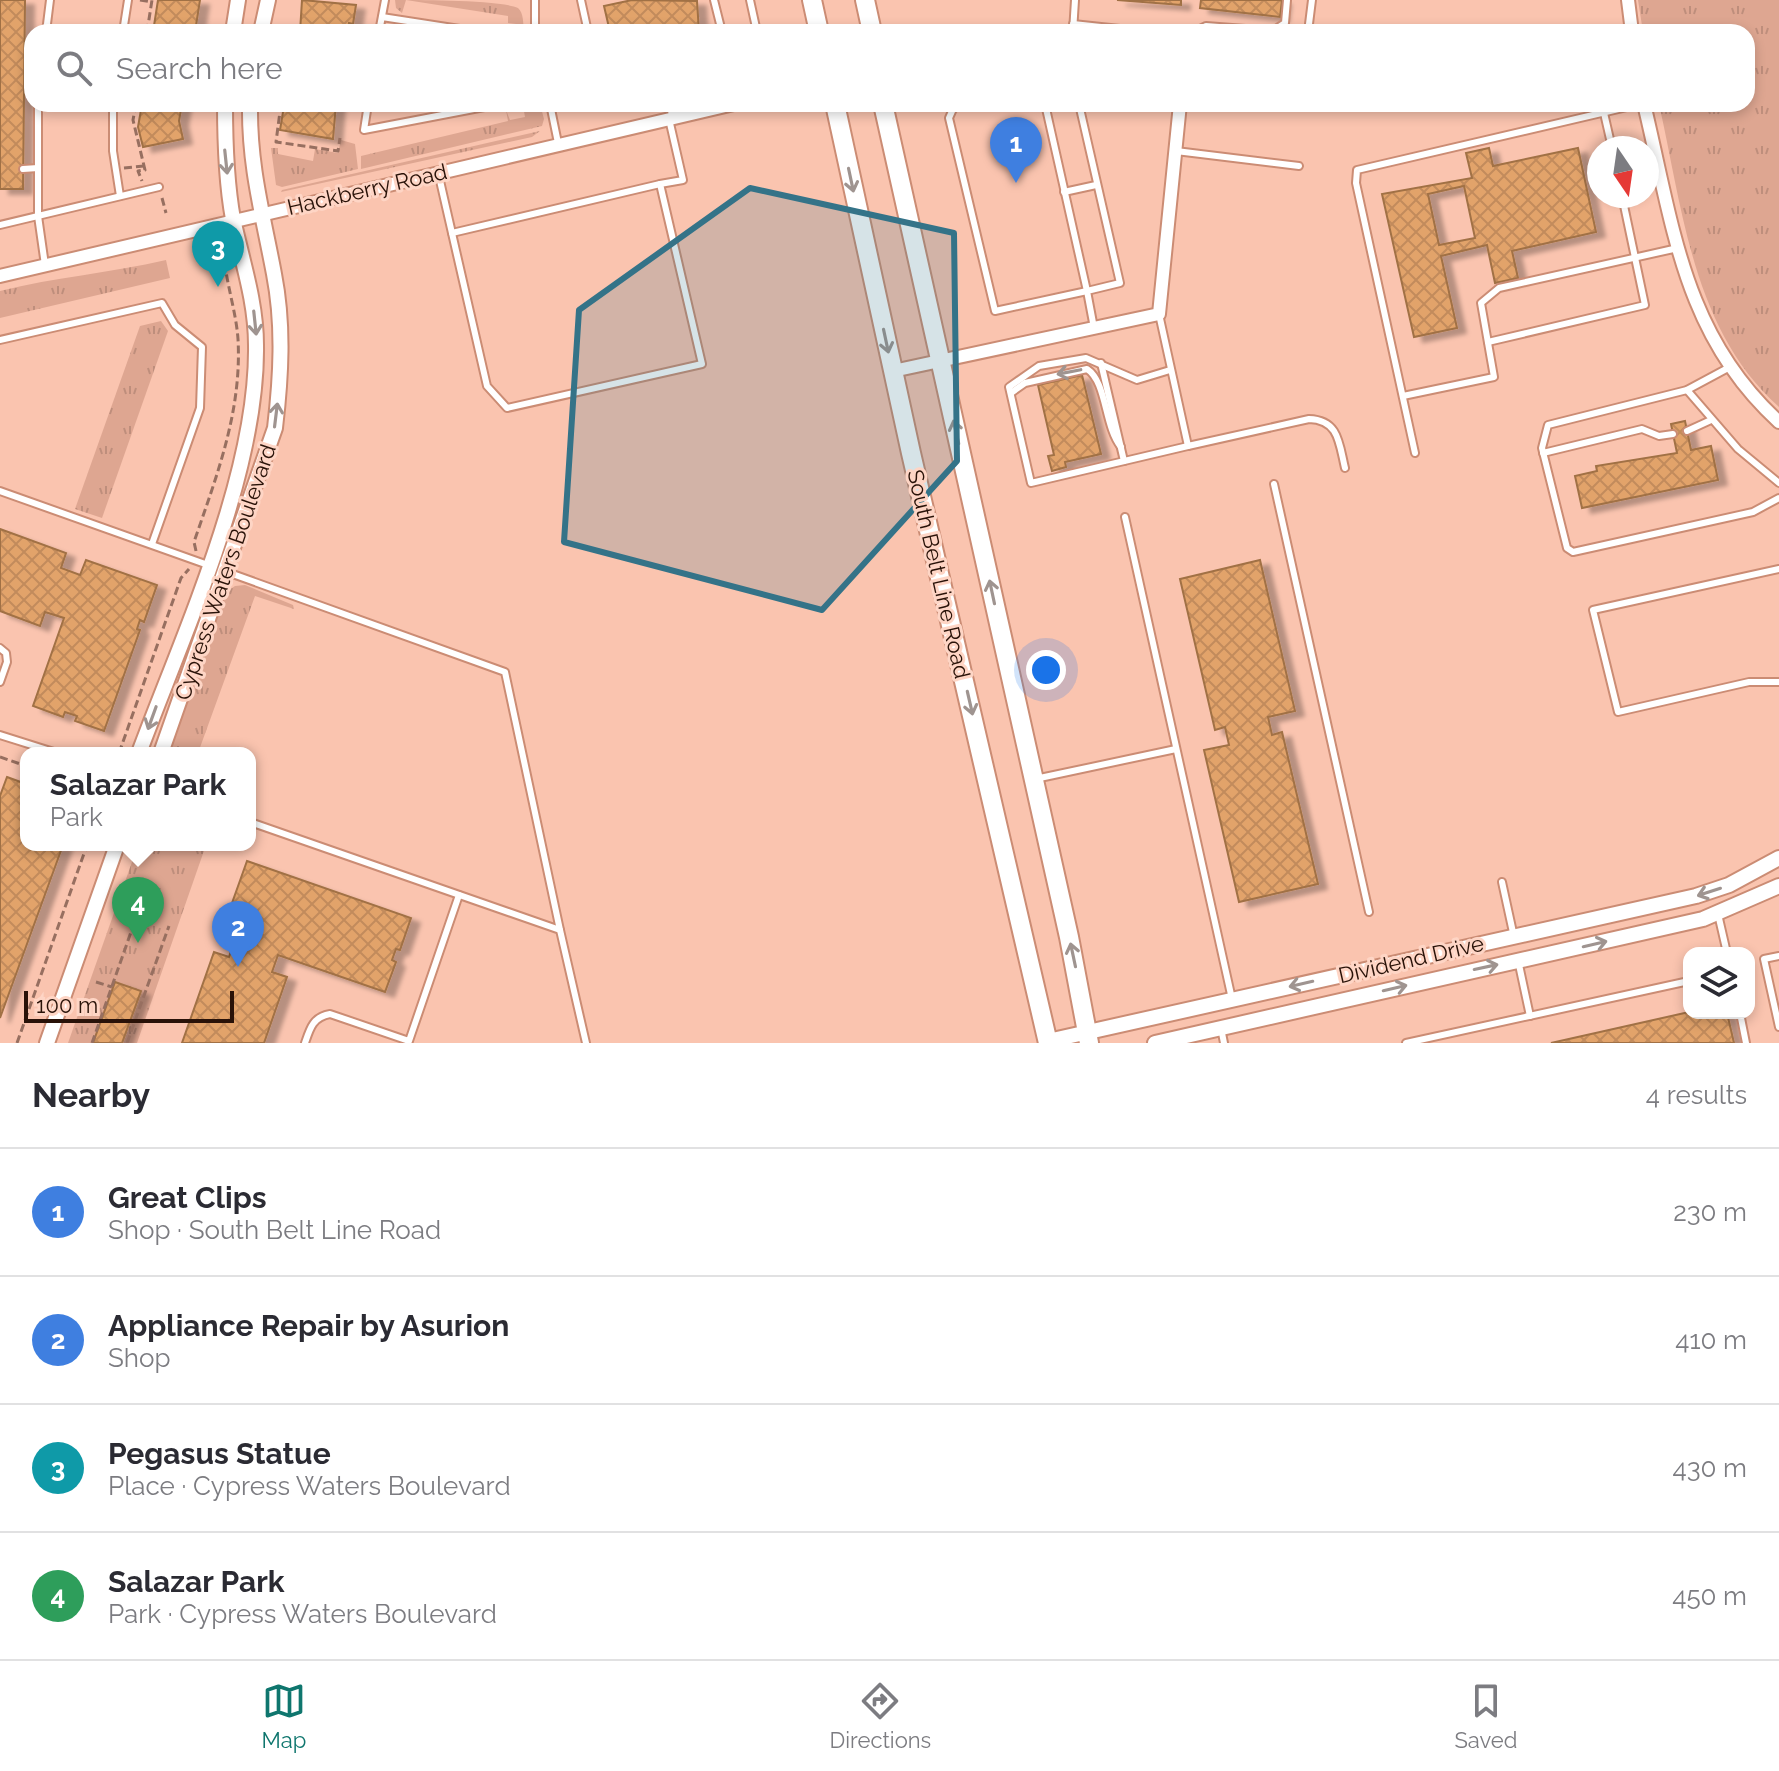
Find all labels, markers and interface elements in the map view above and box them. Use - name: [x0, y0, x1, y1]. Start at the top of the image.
- search box: [24, 24, 1755, 112]
- icon: search: [52, 46, 96, 90]
- text: Search here: [116, 51, 283, 86]
- pin: 1: [990, 117, 1042, 183]
- north arrow: [1587, 136, 1659, 208]
- one-way arrow: [219, 148, 234, 175]
- street label: Hackberry Road: [284, 158, 450, 220]
- one-way arrow: [844, 167, 859, 193]
- pin: 3: [192, 221, 244, 287]
- one-way arrow: [247, 309, 262, 336]
- one-way arrow: [879, 327, 894, 353]
- one-way arrow: [1057, 366, 1082, 381]
- one-way arrow: [269, 402, 284, 428]
- one-way arrow: [948, 420, 963, 445]
- street label: Cypress Waters Boulevard: [169, 441, 281, 703]
- street label: South Belt Line Road: [902, 467, 976, 681]
- one-way arrow: [984, 580, 999, 605]
- your location: [1026, 650, 1066, 690]
- one-way arrow: [963, 690, 978, 716]
- one-way arrow: [144, 705, 159, 730]
- popup: [20, 747, 256, 851]
- text: Salazar Park: [50, 767, 226, 802]
- text: Park: [50, 802, 103, 832]
- pin: 4: [112, 877, 164, 943]
- one-way arrow: [1697, 885, 1722, 900]
- pin: 2: [212, 901, 264, 967]
- street label: Dividend Drive: [1336, 930, 1486, 988]
- one-way arrow: [1581, 936, 1607, 951]
- one-way arrow: [1065, 943, 1080, 968]
- map controls: [1683, 947, 1755, 1019]
- button: layers: [1683, 947, 1755, 1019]
- one-way arrow: [1473, 959, 1498, 974]
- one-way arrow: [1289, 977, 1314, 992]
- one-way arrow: [1381, 980, 1407, 995]
- scale bar: [24, 987, 234, 1023]
- text: 100 m: [36, 992, 98, 1018]
- text: Nearby: [32, 1075, 150, 1115]
- text: 4 results: [1646, 1080, 1747, 1110]
- text: Great Clips: [108, 1180, 267, 1215]
- text: 1: [52, 1197, 64, 1227]
- text: 230 m: [1673, 1197, 1747, 1227]
- text: Shop · South Belt Line Road: [108, 1215, 441, 1245]
- text: Appliance Repair by Asurion: [108, 1308, 509, 1343]
- text: 2: [51, 1325, 65, 1355]
- text: 410 m: [1675, 1325, 1747, 1355]
- text: Shop: [108, 1343, 170, 1373]
- text: Pegasus Statue: [108, 1436, 331, 1471]
- text: 3: [51, 1453, 65, 1483]
- text: 430 m: [1672, 1453, 1747, 1483]
- text: Place · Cypress Waters Boulevard: [108, 1471, 511, 1501]
- text: Salazar Park: [108, 1564, 285, 1599]
- text: 4: [51, 1581, 65, 1611]
- text: 450 m: [1672, 1581, 1747, 1611]
- text: Park · Cypress Waters Boulevard: [108, 1599, 497, 1629]
- tab: Map: [262, 1679, 306, 1753]
- tab: Directions: [830, 1679, 931, 1753]
- tab: Saved: [1454, 1679, 1517, 1753]

